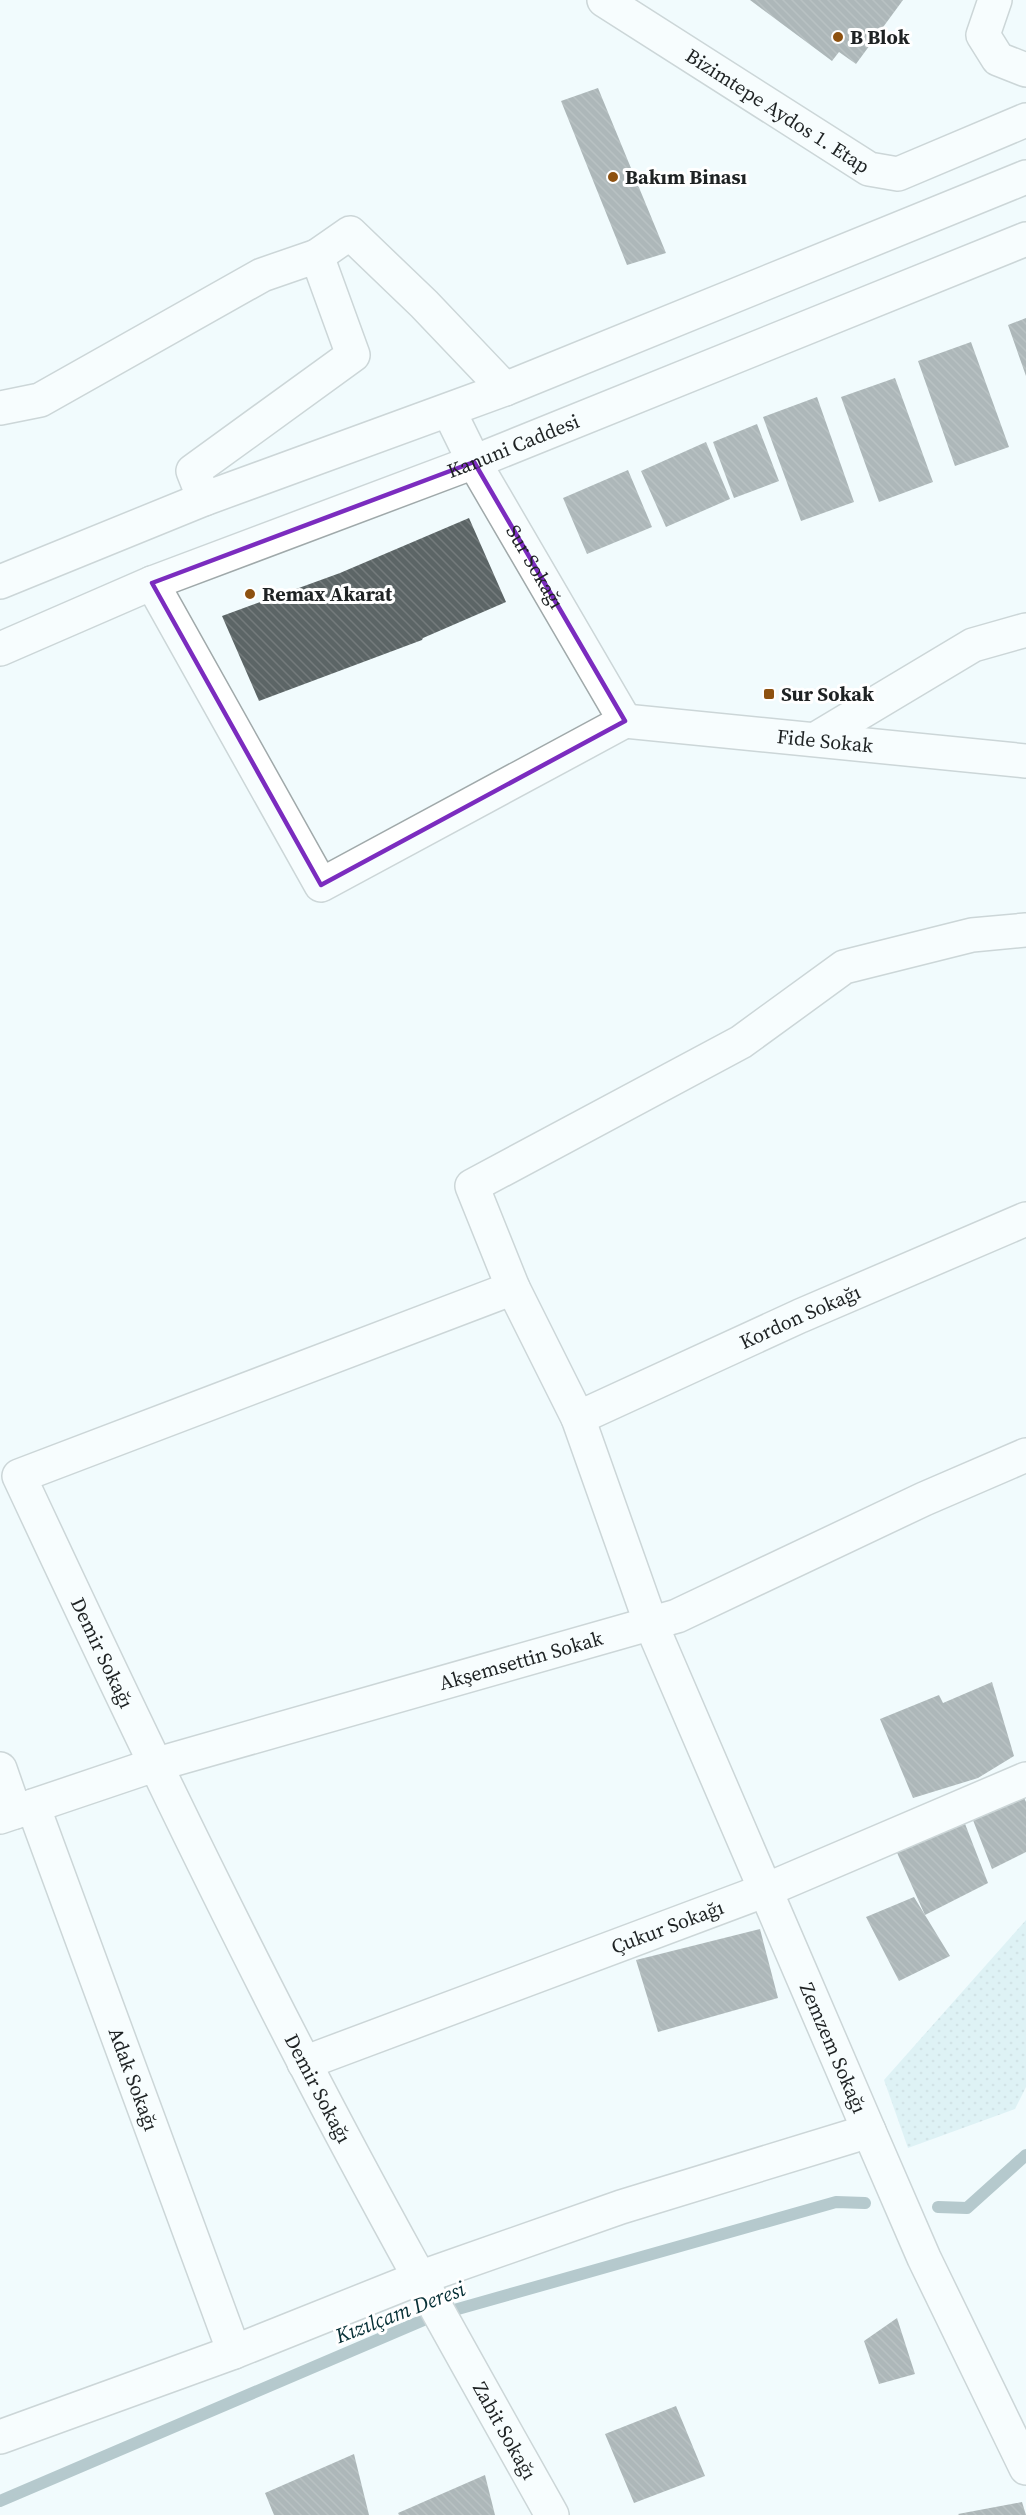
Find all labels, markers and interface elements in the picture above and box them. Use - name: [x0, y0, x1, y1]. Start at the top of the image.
- place label: B Blok: [850, 23, 910, 51]
- marker: B Blok: [831, 30, 845, 44]
- street label: Bizimtepe Aydos 1. Etap: [680, 42, 875, 180]
- place label: Bakım Binası: [625, 163, 747, 191]
- marker: Bakım Binası: [606, 170, 620, 184]
- street label: Kanuni Caddesi: [443, 407, 583, 485]
- street label: Sur Sokağı: [499, 519, 571, 614]
- place label: Remax Akarat: [262, 580, 393, 608]
- marker: Remax Akarat: [243, 587, 257, 601]
- place label: Sur Sokak: [781, 680, 874, 708]
- marker: Sur Sokak: [762, 687, 776, 701]
- street label: Fide Sokak: [776, 722, 875, 760]
- street label: Kordon Sokağı: [735, 1278, 865, 1356]
- street label: Demir Sokağı: [64, 1593, 141, 1713]
- street label: Akşemsettin Sokak: [436, 1624, 606, 1697]
- street label: Çukur Sokağı: [607, 1893, 728, 1961]
- street label: Zemzem Sokağı: [793, 1978, 874, 2118]
- street label: Adak Sokağı: [102, 2023, 165, 2135]
- street label: Demir Sokağı: [278, 2029, 358, 2148]
- water label: Kızılçam Deresi: [330, 2274, 470, 2350]
- street label: Zabit Sokağı: [466, 2377, 543, 2485]

